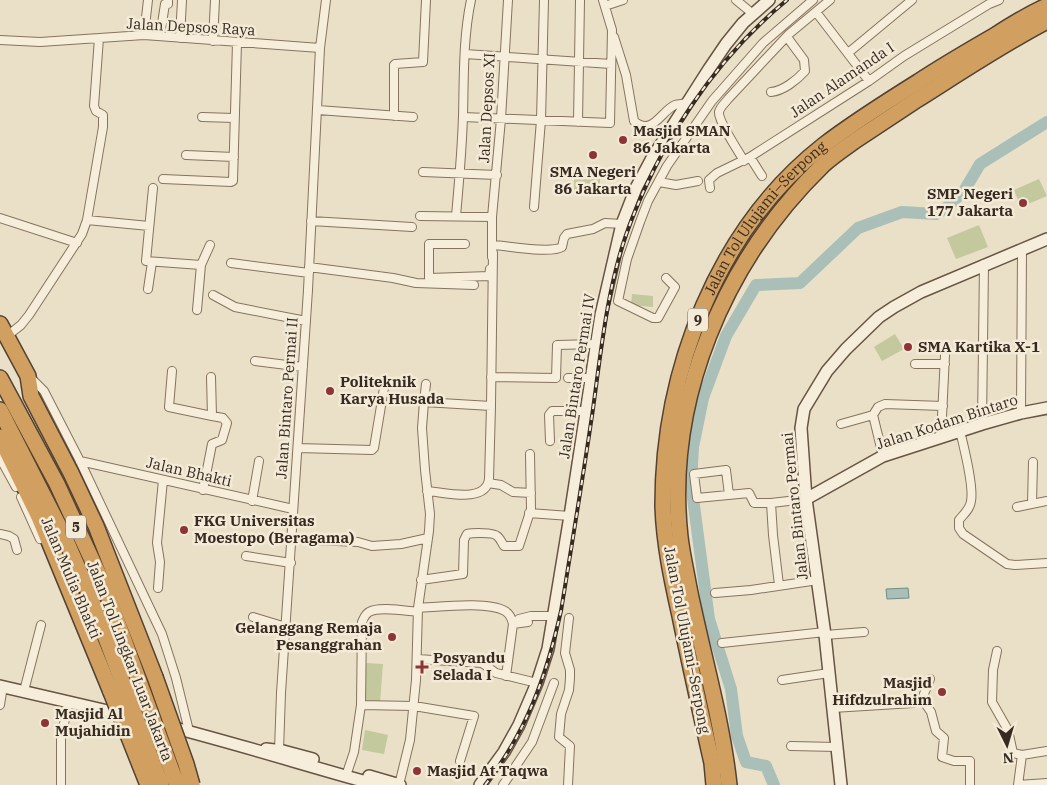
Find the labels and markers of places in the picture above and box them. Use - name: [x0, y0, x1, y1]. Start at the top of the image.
- place label: Masjid SMAN 86 Jakarta: [633, 121, 731, 157]
- marker: Masjid SMAN 86 Jakarta: [617, 134, 629, 146]
- marker: SMA Negeri 86 Jakarta: [587, 149, 599, 161]
- place label: SMA Negeri 86 Jakarta: [550, 162, 636, 198]
- place label: SMP Negeri 177 Jakarta: [927, 184, 1013, 220]
- marker: SMP Negeri 177 Jakarta: [1017, 197, 1029, 209]
- place label: SMA Kartika X-1: [918, 337, 1040, 356]
- marker: SMA Kartika X-1: [902, 341, 914, 353]
- place label: Politeknik Karya Husada: [340, 372, 445, 408]
- marker: Politeknik Karya Husada: [324, 385, 336, 397]
- place label: FKG Universitas Moestopo (Beragama): [194, 511, 354, 547]
- marker: FKG Universitas Moestopo (Beragama): [178, 524, 190, 536]
- place label: Gelanggang Remaja Pesanggrahan: [235, 618, 382, 654]
- marker: Gelanggang Remaja Pesanggrahan: [386, 631, 398, 643]
- place label: Posyandu Selada I: [433, 648, 505, 684]
- marker: Posyandu Selada I: [415, 660, 429, 674]
- place label: Masjid Hifdzulrahim: [832, 673, 933, 709]
- marker: Masjid Hifdzulrahim: [936, 686, 948, 698]
- place label: Masjid Al Mujahidin: [55, 704, 131, 740]
- marker: Masjid Al Mujahidin: [39, 717, 51, 729]
- place label: Masjid At Taqwa: [427, 761, 549, 780]
- marker: Masjid At Taqwa: [411, 765, 423, 777]

